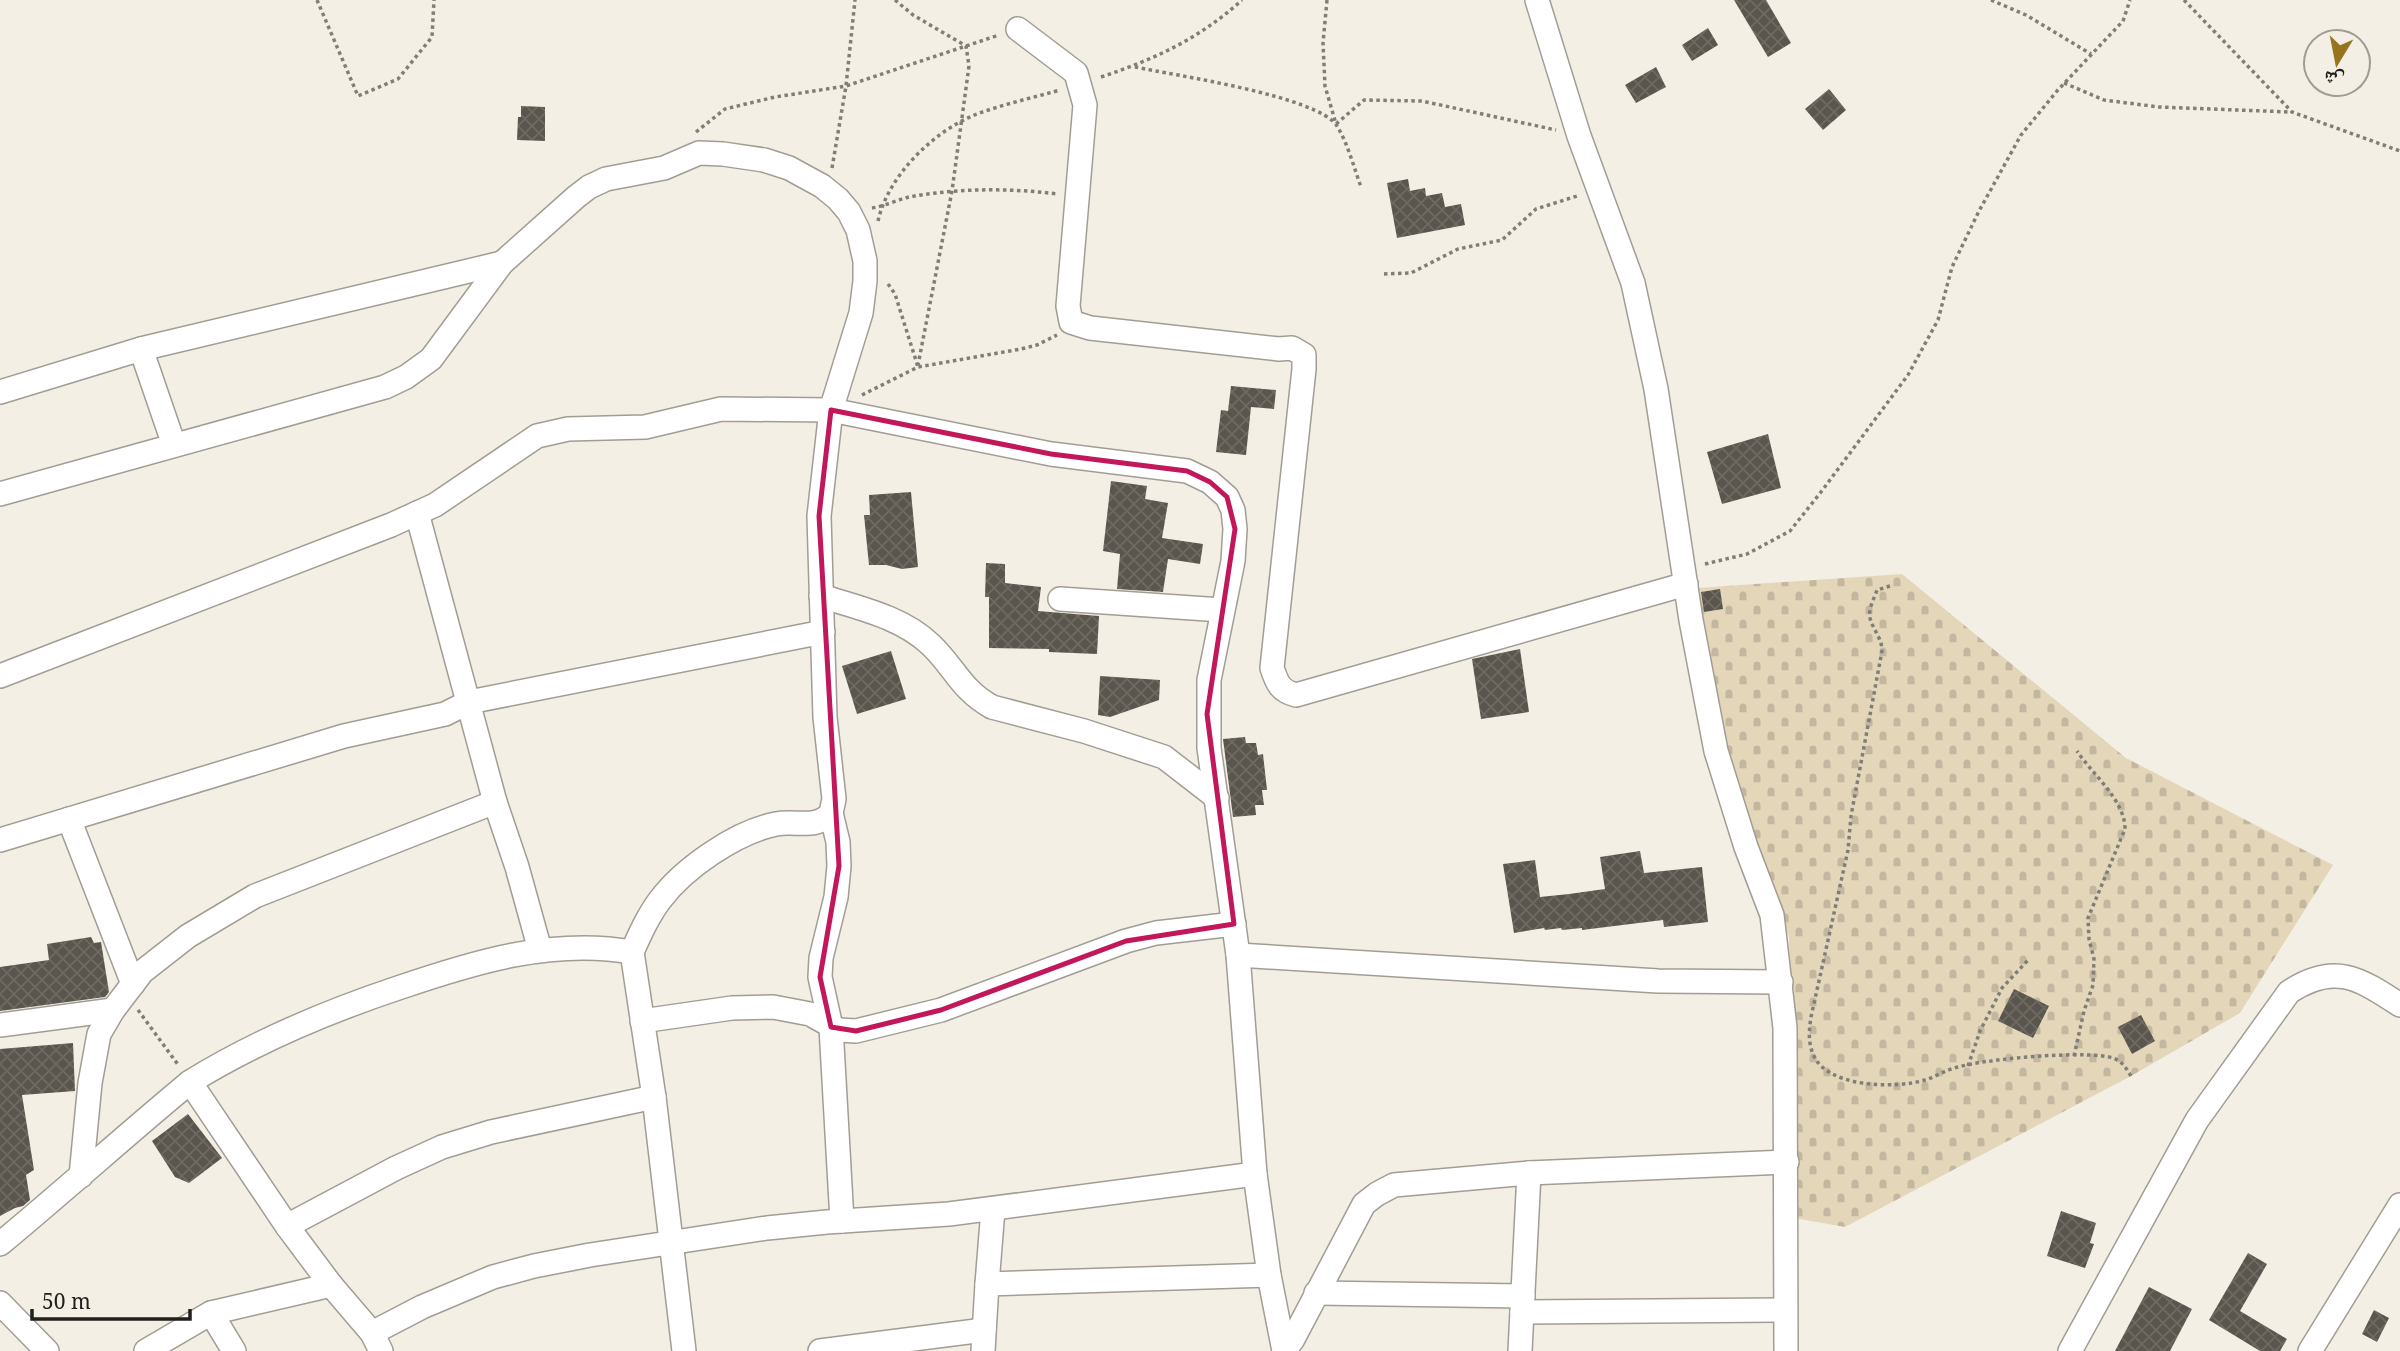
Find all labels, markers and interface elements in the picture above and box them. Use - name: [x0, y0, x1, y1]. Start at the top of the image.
- north arrow: [2302, 28, 2372, 98]
- text: ش: [2322, 65, 2346, 94]
- scale bar: [32, 1278, 189, 1322]
- text: 50 m: [42, 1287, 91, 1315]

